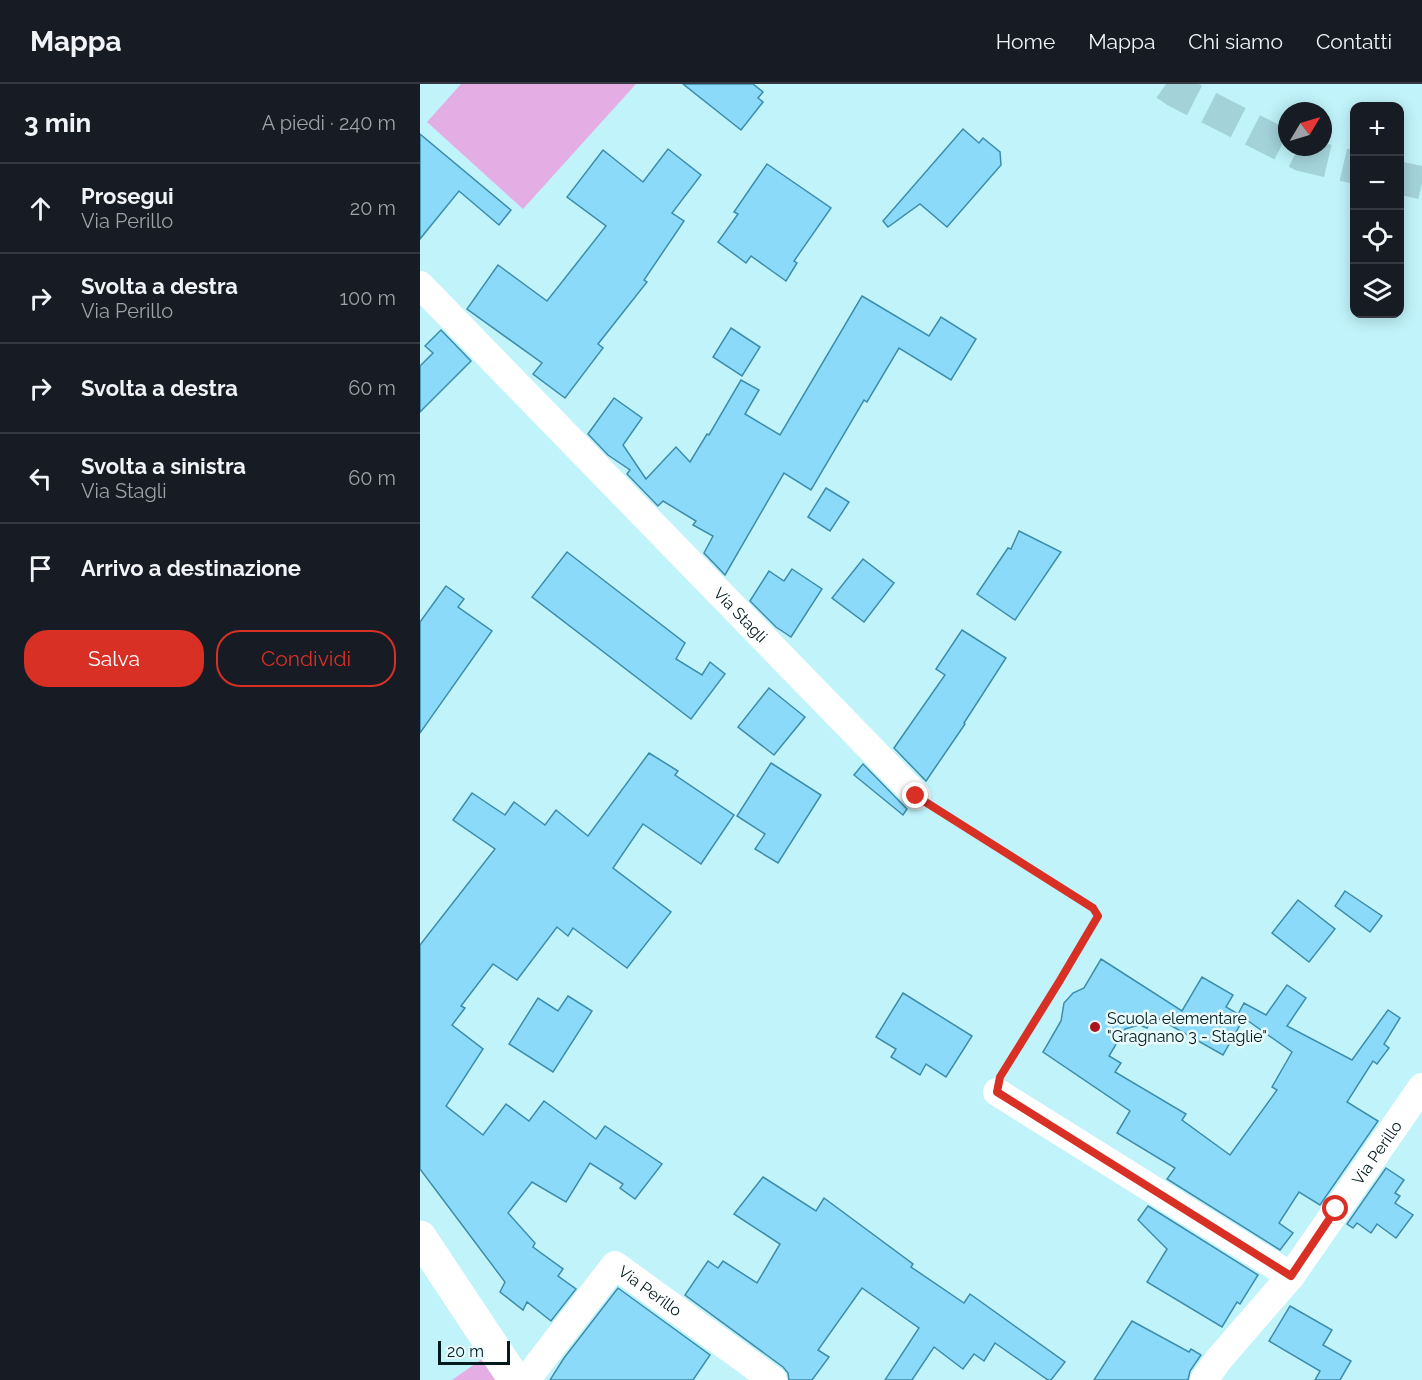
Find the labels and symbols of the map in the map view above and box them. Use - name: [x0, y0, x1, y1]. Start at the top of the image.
- north arrow: [1278, 102, 1332, 156]
- street label: Via Stagli: [710, 584, 771, 646]
- route end: [902, 782, 928, 808]
- place label: Scuola elementare "Gragnano 3 - Staglie": [1107, 1009, 1267, 1046]
- marker: Scuola elementare "Gragnano 3 - Staglie": [1088, 1020, 1102, 1034]
- street label: Via Perillo: [1348, 1117, 1405, 1188]
- route start: [1322, 1195, 1348, 1221]
- street label: Via Perillo: [615, 1261, 686, 1320]
- scale bar: [438, 1338, 510, 1366]

